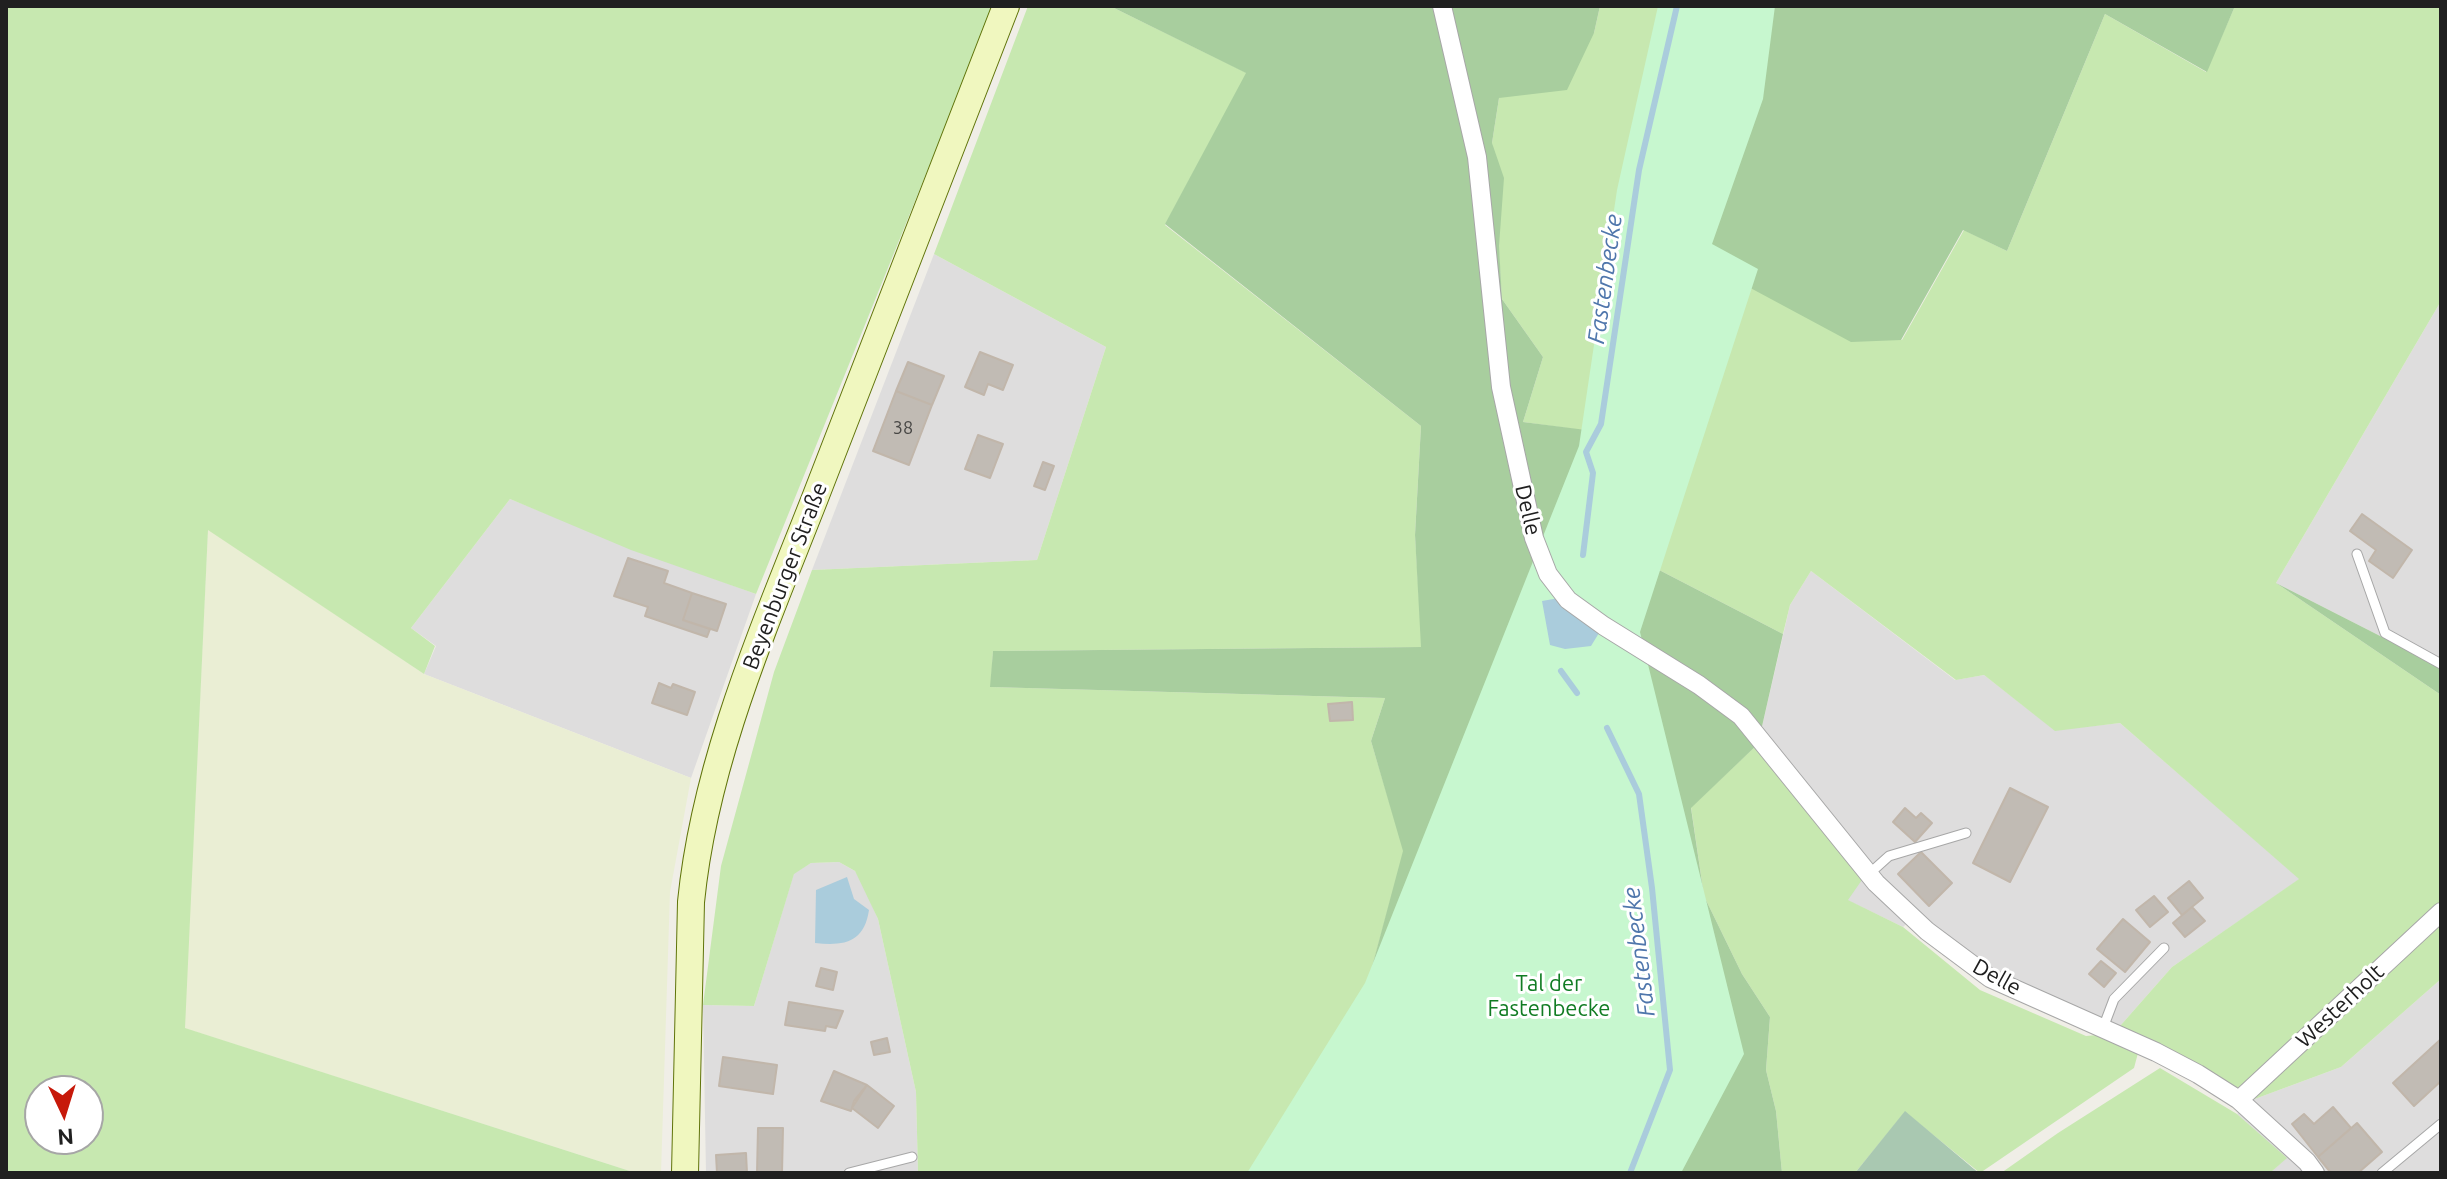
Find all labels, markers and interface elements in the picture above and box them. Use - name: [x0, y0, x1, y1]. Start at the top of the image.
- water label: Fastenbecke: [1582, 212, 1628, 346]
- house number: 38: [893, 417, 913, 439]
- street label: Beyenburger Straße: [737, 479, 833, 673]
- street label: Delle: [1509, 482, 1547, 538]
- water label: Fastenbecke: [1617, 886, 1661, 1018]
- street label: Delle: [1968, 953, 2026, 1001]
- street label: Westerholt: [2291, 959, 2389, 1053]
- park label: Tal der Fastenbecke: [1487, 971, 1611, 1022]
- north arrow: [24, 1075, 104, 1155]
- text: N: [57, 1124, 75, 1150]

